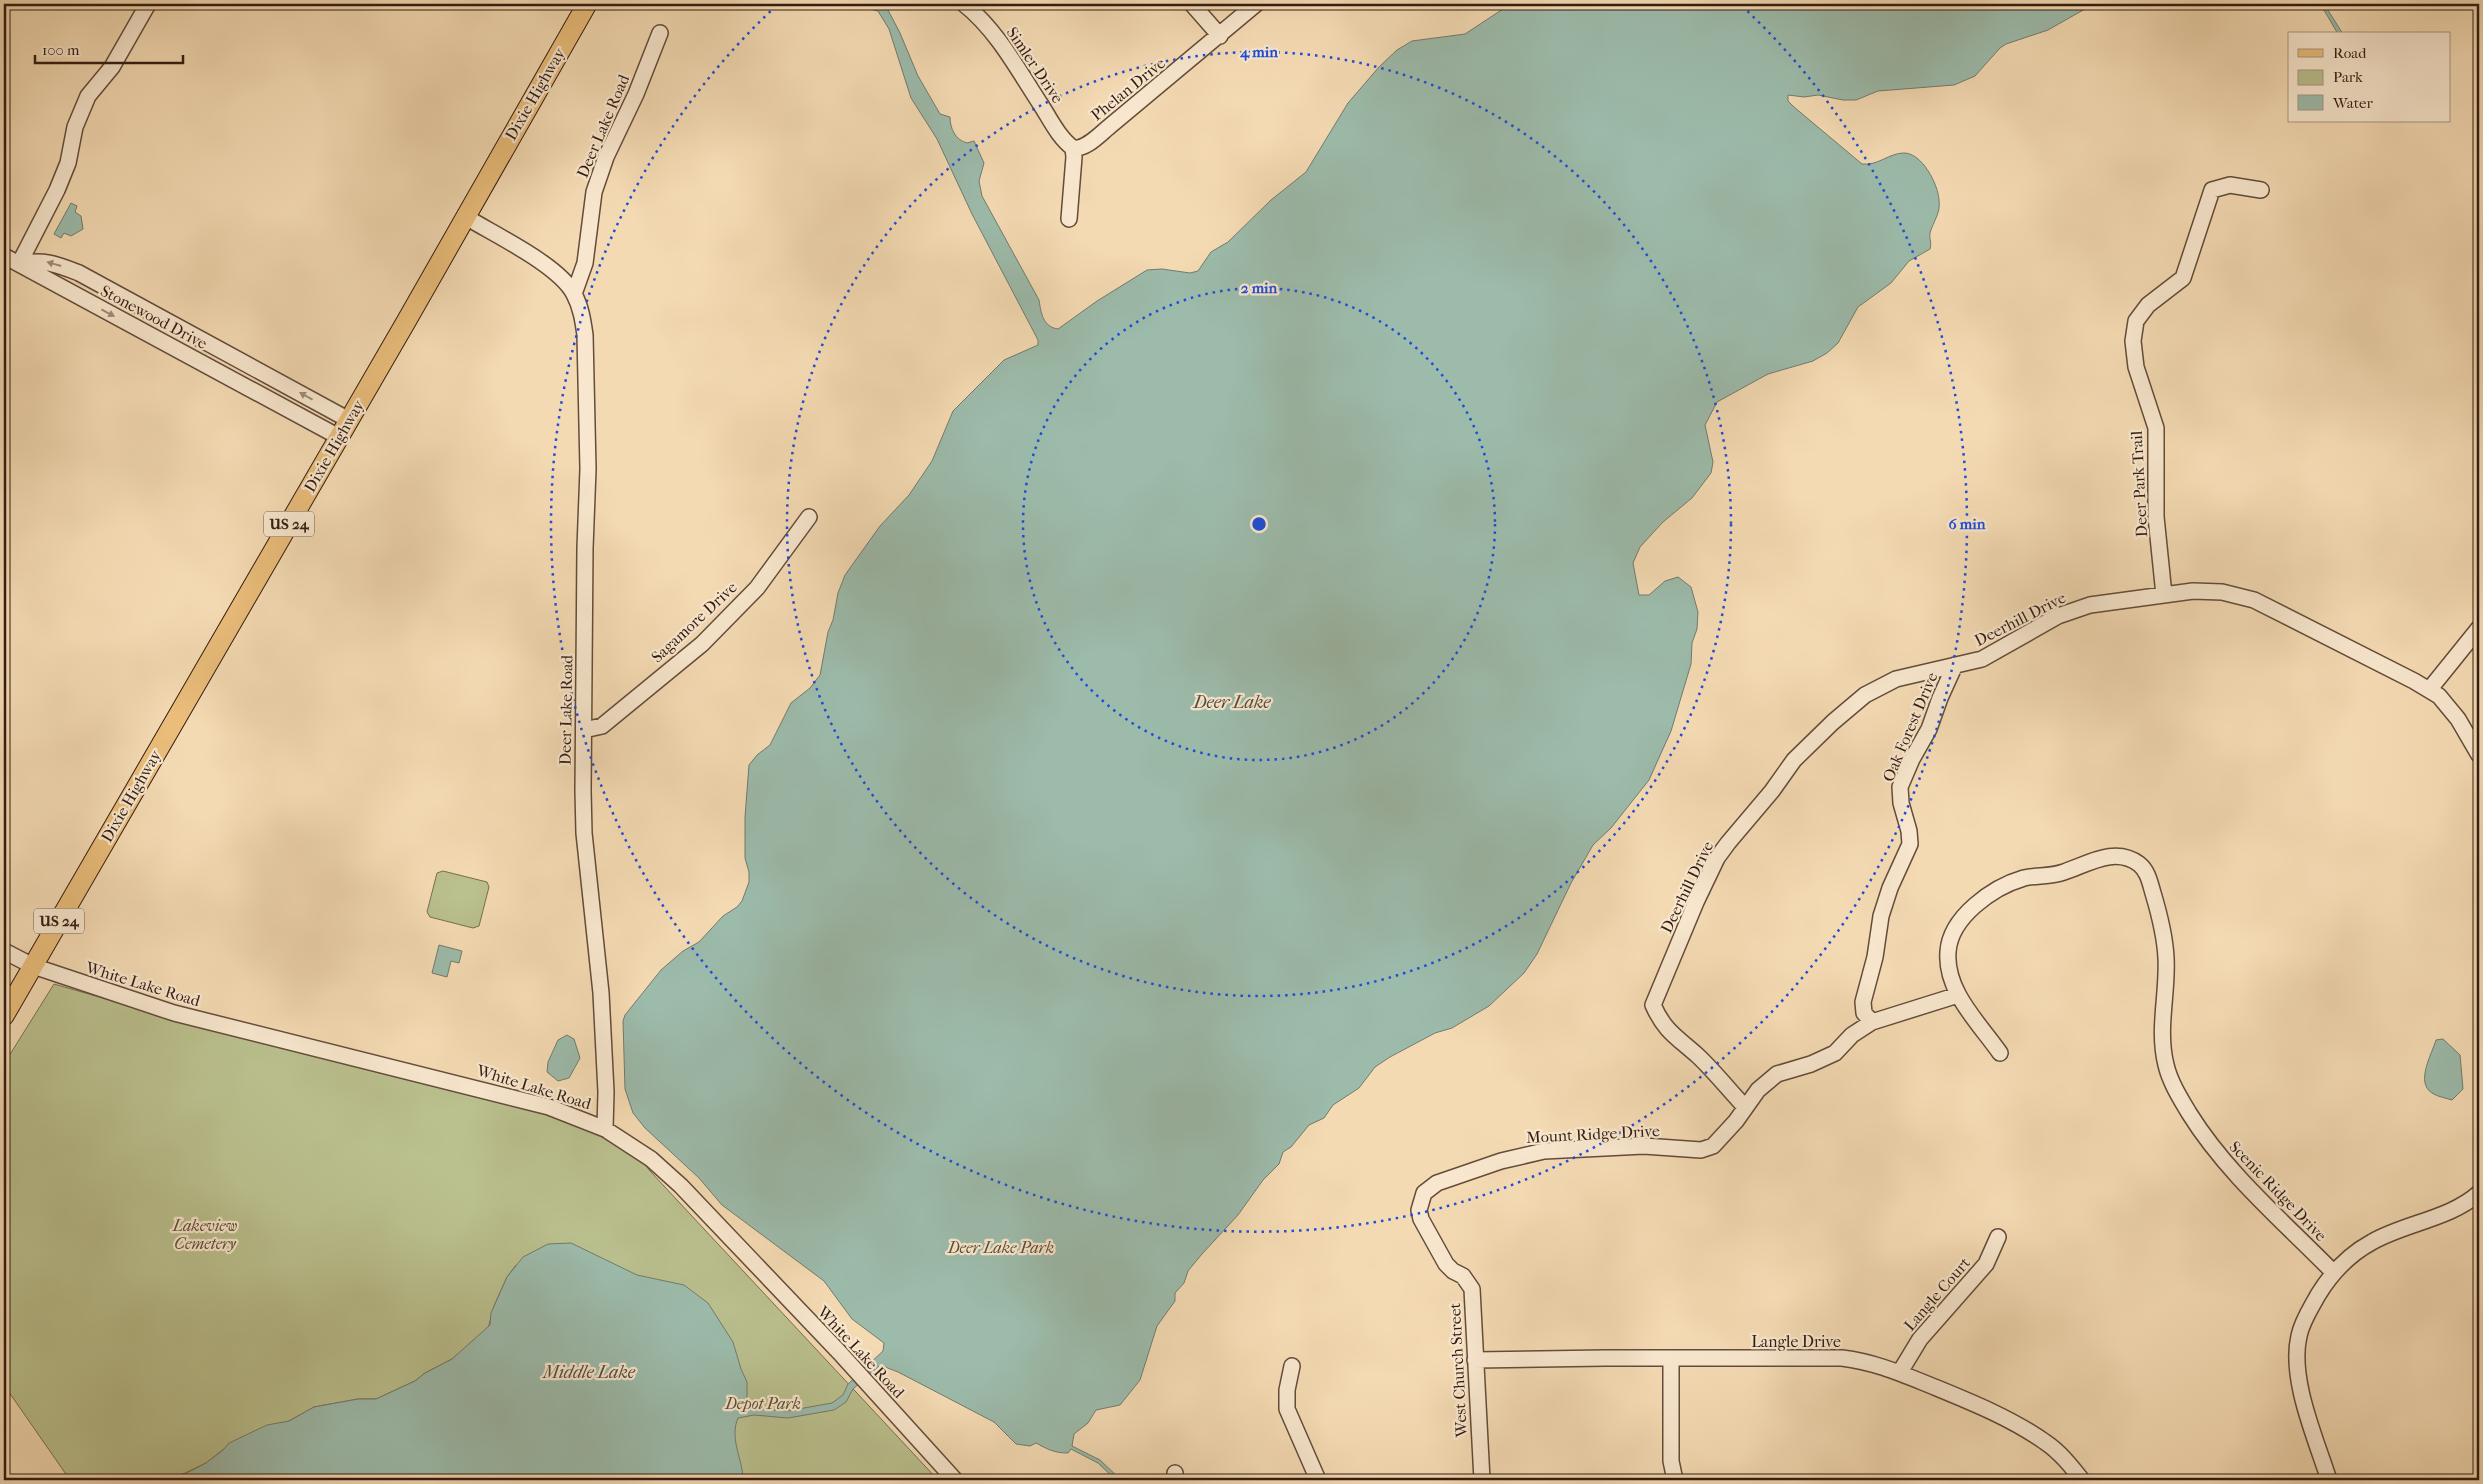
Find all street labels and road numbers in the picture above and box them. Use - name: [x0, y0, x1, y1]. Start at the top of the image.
- street label: Simler Drive: [1003, 23, 1067, 107]
- street label: Dixie Highway: [501, 44, 569, 143]
- street label: Phelan Drive: [1087, 53, 1169, 125]
- street label: Deer Lake Road: [573, 71, 633, 180]
- street label: Stonewood Drive: [97, 281, 211, 353]
- street label: Dixie Highway: [300, 396, 368, 495]
- street label: Deer Park Trail: [2127, 430, 2151, 538]
- road number: US 24: [264, 512, 314, 536]
- street label: Sagamore Drive: [647, 577, 741, 666]
- street label: Deerhill Drive: [1971, 588, 2069, 650]
- street label: Deer Lake Road: [556, 654, 576, 765]
- street label: Oak Forest Drive: [1878, 669, 1942, 785]
- street label: Dixie Highway: [97, 746, 165, 845]
- street label: Deerhill Drive: [1657, 838, 1717, 936]
- road number: US 24: [34, 908, 84, 934]
- street label: White Lake Road: [83, 957, 203, 1010]
- street label: White Lake Road: [474, 1060, 594, 1113]
- street label: Mount Ridge Drive: [1526, 1121, 1660, 1147]
- street label: Scenic Ridge Drive: [2225, 1137, 2331, 1245]
- street label: Langle Court: [1900, 1253, 1974, 1335]
- street label: White Lake Road: [813, 1301, 909, 1402]
- street label: West Church Street: [1445, 1302, 1471, 1439]
- street label: Langle Drive: [1751, 1332, 1841, 1351]

